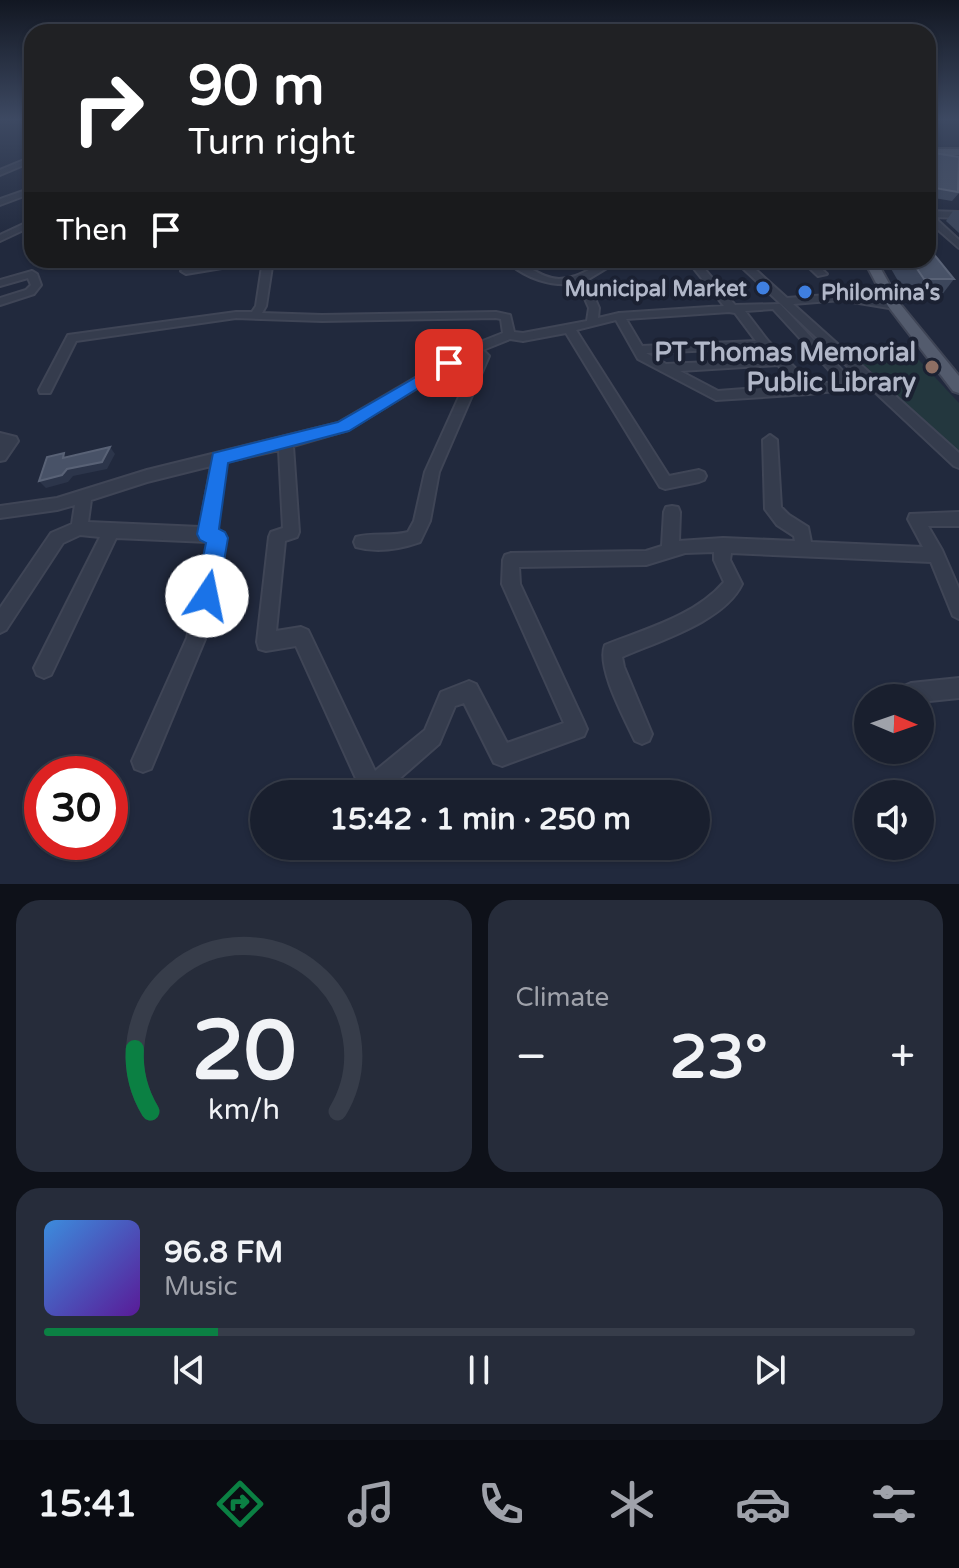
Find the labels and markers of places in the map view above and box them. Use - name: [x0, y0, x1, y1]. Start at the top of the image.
- place label: Municipal Market: [564, 276, 748, 302]
- marker: Municipal Market: [754, 279, 772, 297]
- place label: Philomina's: [821, 280, 941, 306]
- marker: Philomina's: [796, 283, 814, 301]
- pin: [415, 329, 483, 397]
- place label: PT Thomas Memorial Public Library: [654, 337, 916, 398]
- marker: PT Thomas Memorial Public Library: [923, 358, 941, 376]

